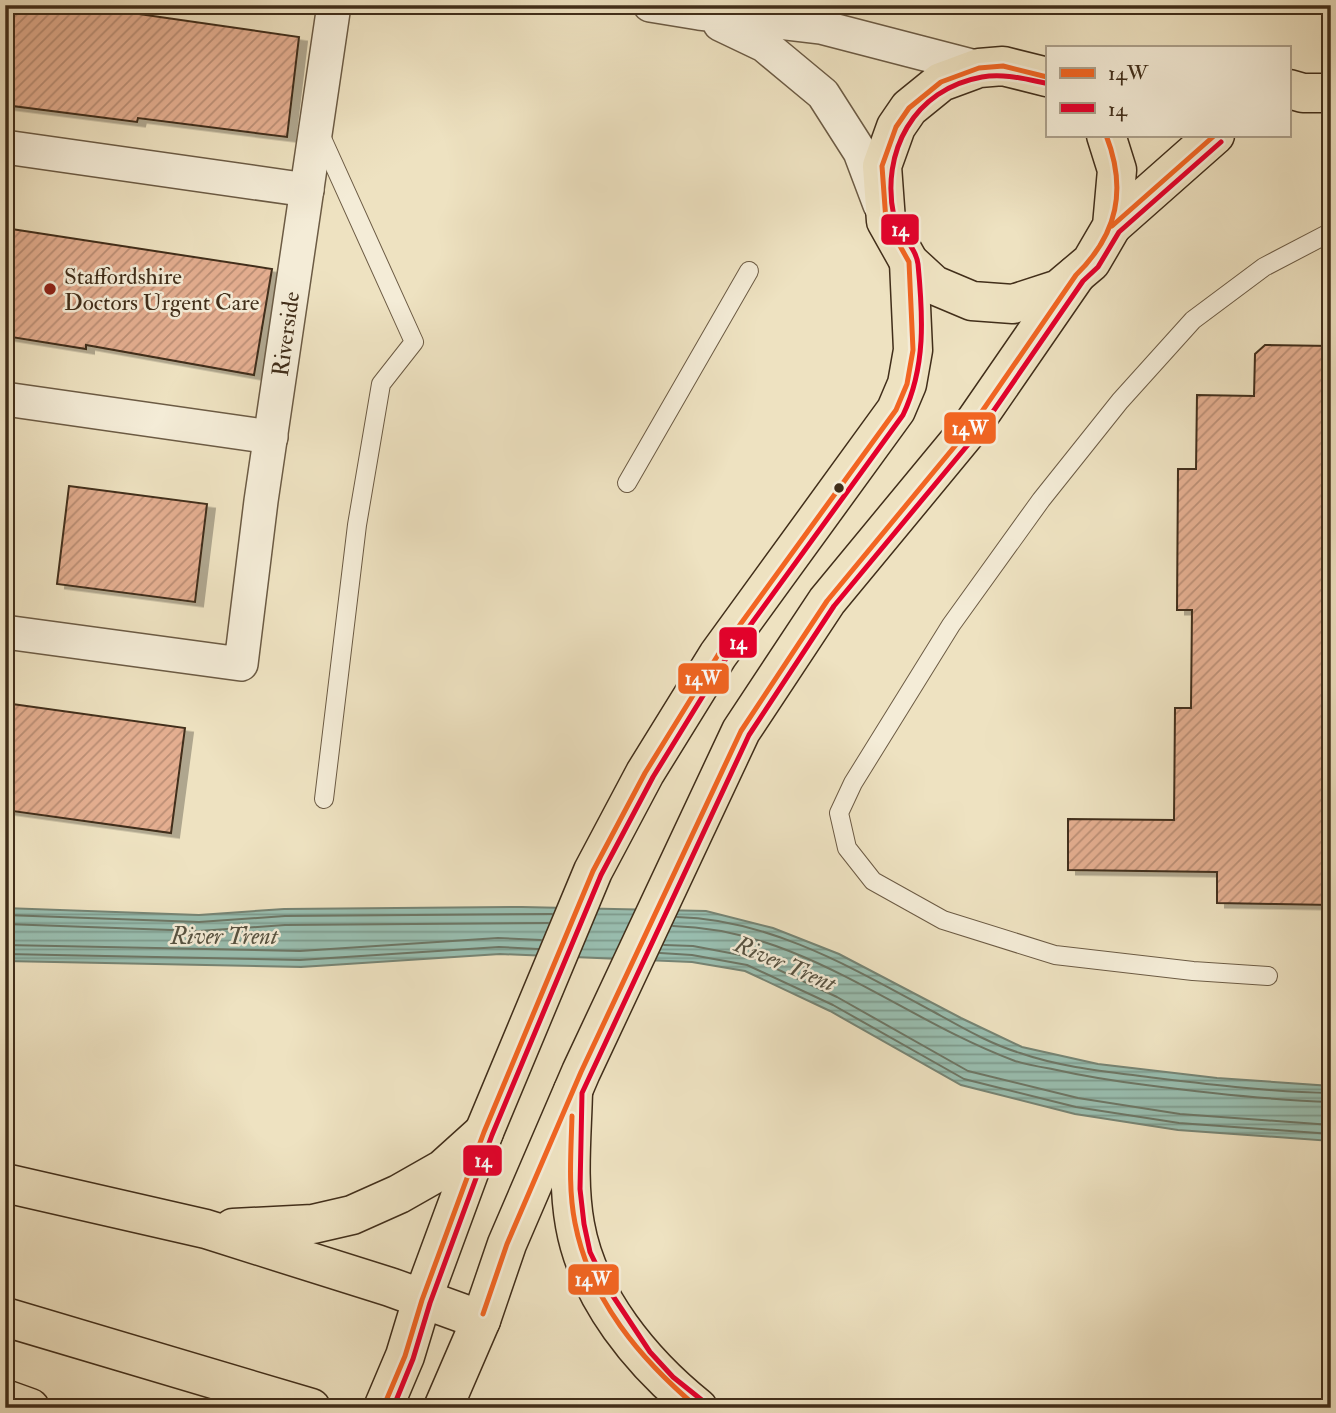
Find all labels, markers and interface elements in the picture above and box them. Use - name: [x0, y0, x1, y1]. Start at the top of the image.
- legend: [1046, 46, 1290, 136]
- text: 14W: [1108, 60, 1149, 87]
- text: 14: [1108, 96, 1128, 123]
- line badge: 14: [880, 213, 920, 246]
- text: 14: [891, 218, 910, 242]
- place label: Staffordshire Doctors Urgent Care: [64, 262, 260, 317]
- marker: Staffordshire Doctors Urgent Care: [42, 281, 58, 297]
- street label: Riverside: [266, 289, 306, 378]
- line badge: 14W: [943, 411, 997, 445]
- text: 14W: [952, 417, 990, 441]
- unlabelled marker: [832, 481, 846, 495]
- line badge: 14: [718, 626, 758, 659]
- text: 14: [729, 631, 748, 655]
- line badge: 14W: [677, 662, 730, 695]
- text: 14W: [685, 667, 723, 691]
- water label: River Trent: [169, 921, 279, 952]
- water label: River Trent: [729, 928, 841, 1000]
- line badge: 14: [462, 1144, 503, 1177]
- text: 14: [474, 1149, 493, 1173]
- line badge: 14W: [567, 1263, 620, 1296]
- text: 14W: [575, 1268, 613, 1292]

